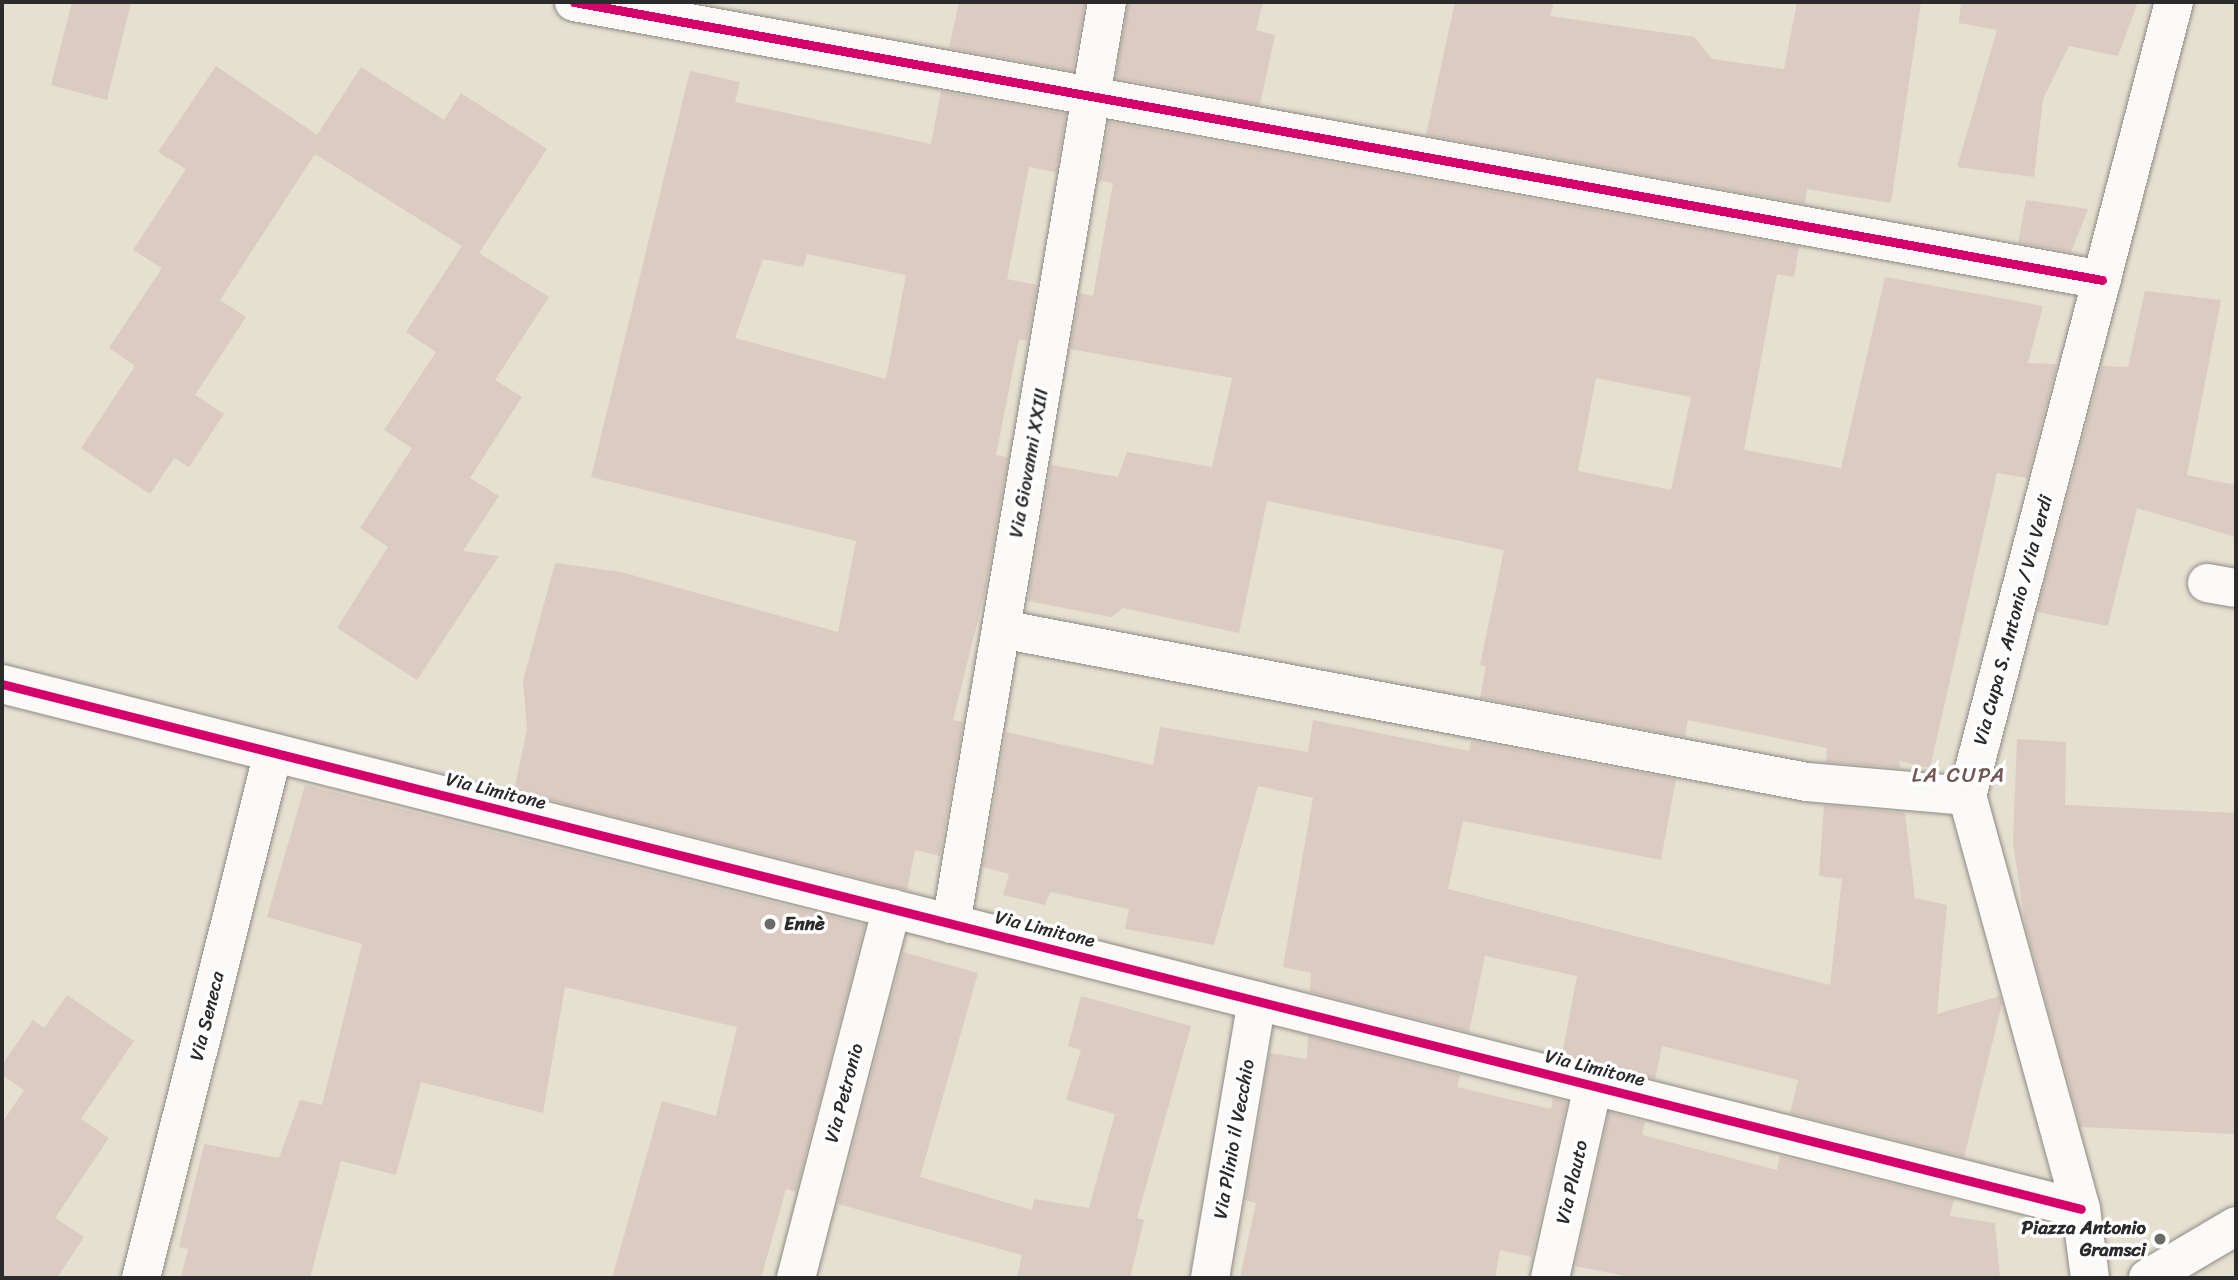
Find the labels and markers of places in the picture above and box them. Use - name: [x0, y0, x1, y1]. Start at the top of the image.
- place label: Ennè: [784, 913, 825, 935]
- marker: Ennè: [762, 916, 778, 932]
- place label: Piazza Antonio Gramsci: [2022, 1217, 2146, 1261]
- marker: Piazza Antonio Gramsci: [2152, 1231, 2168, 1247]

